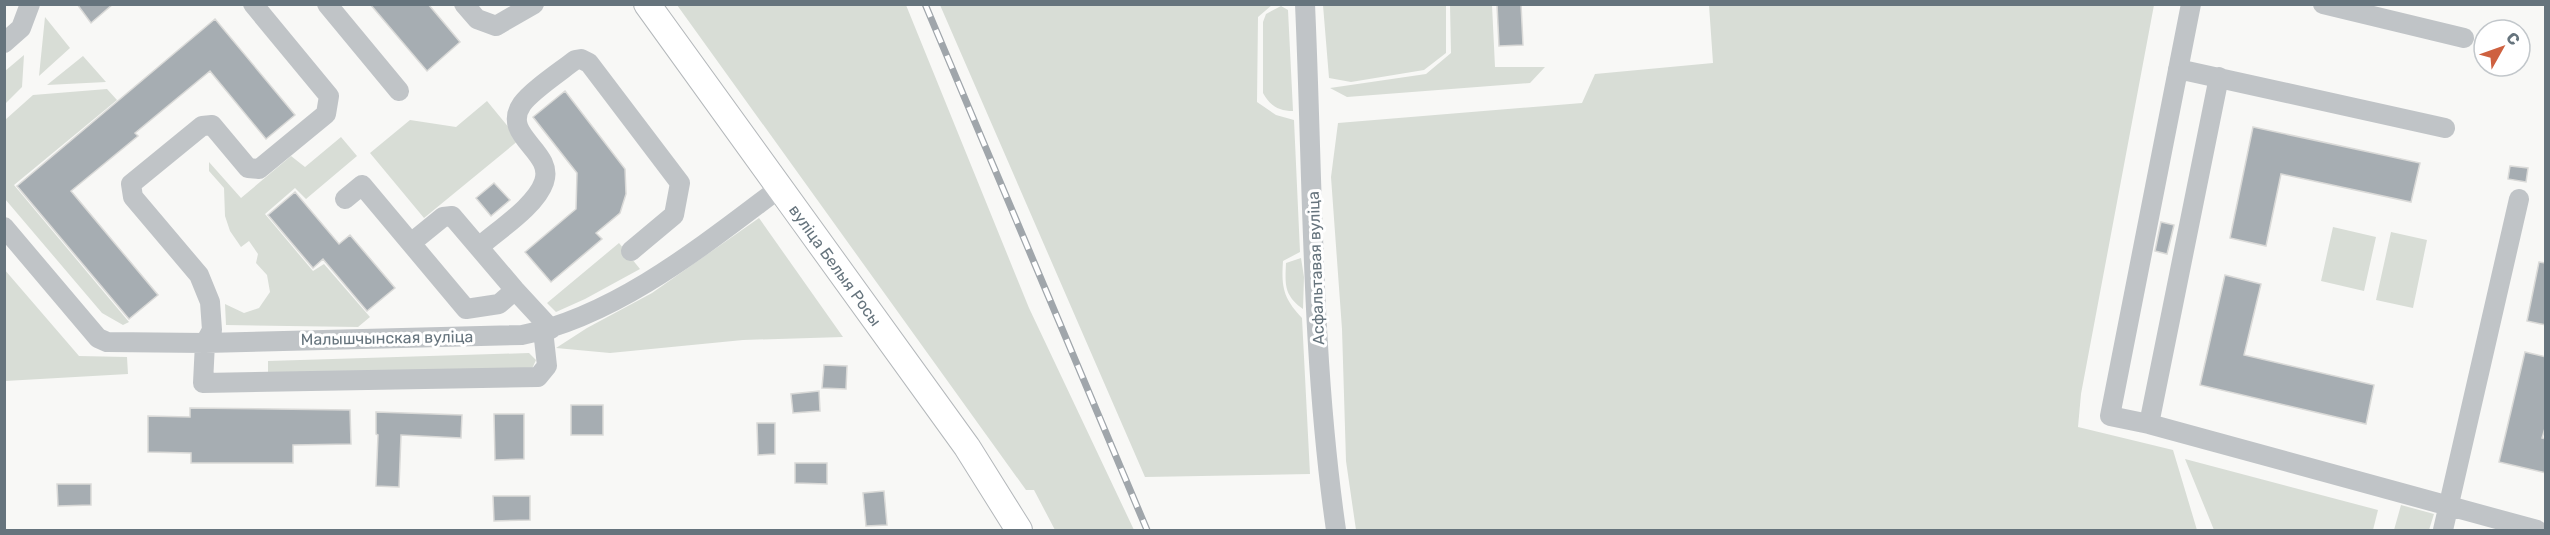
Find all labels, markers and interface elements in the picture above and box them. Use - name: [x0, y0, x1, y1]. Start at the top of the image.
- north arrow: [2472, 18, 2532, 78]
- text: С: [2502, 28, 2524, 49]
- street label: Асфальтавая вуліца: [1304, 191, 1328, 345]
- street label: вуліца Белыя Росы: [785, 201, 886, 329]
- street label: Малышчынская вуліца: [301, 327, 473, 349]

